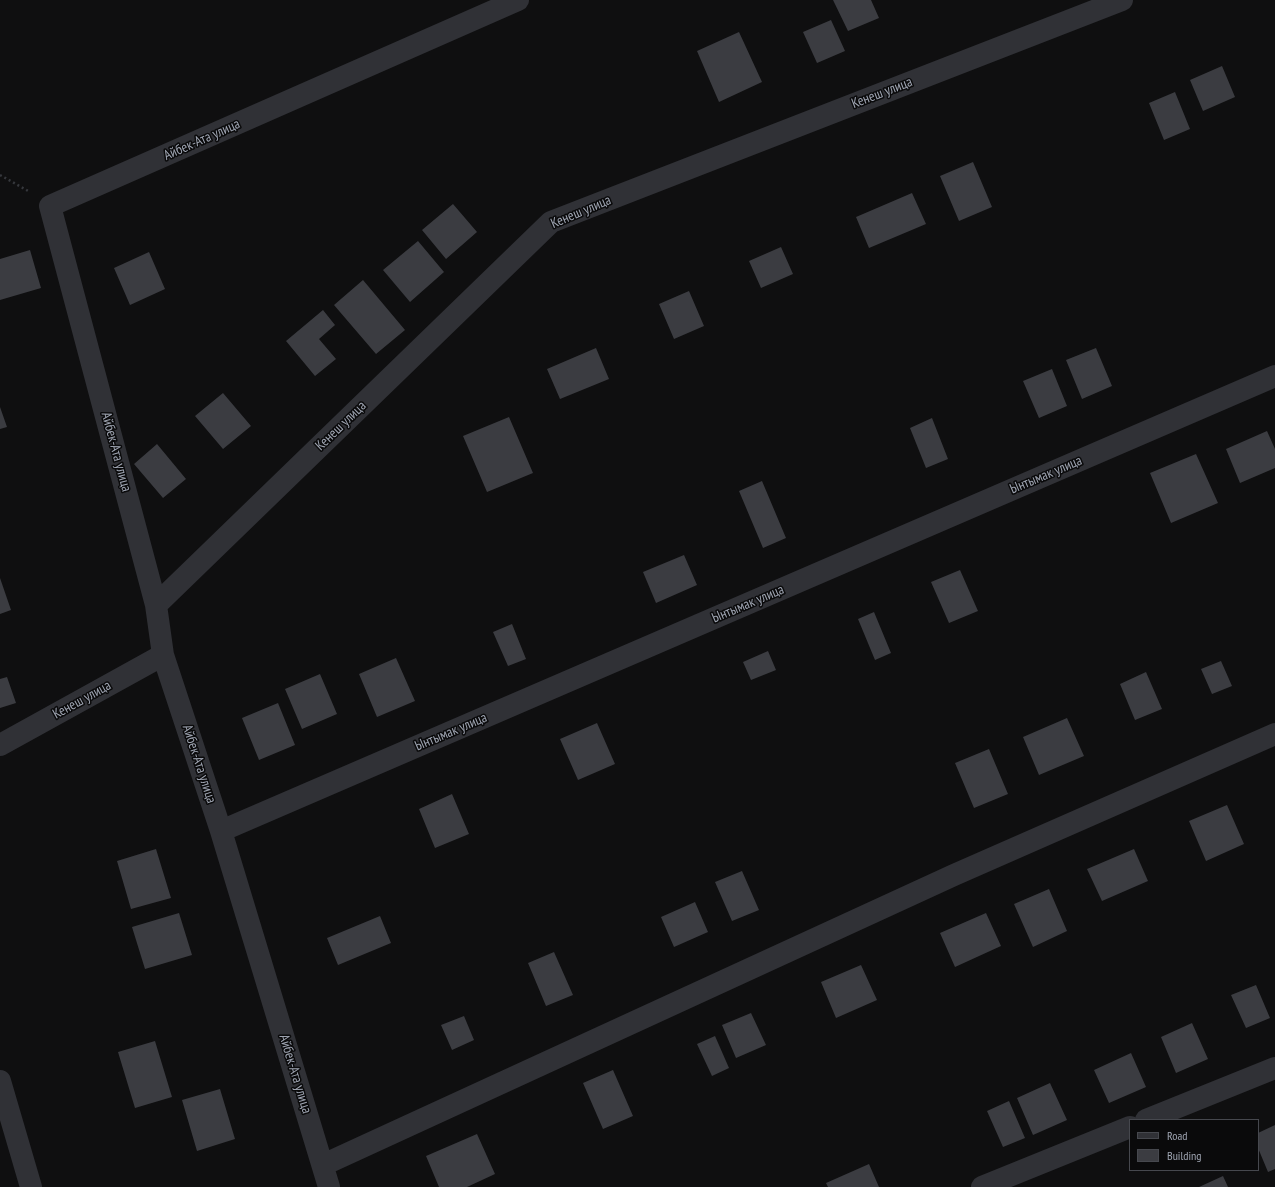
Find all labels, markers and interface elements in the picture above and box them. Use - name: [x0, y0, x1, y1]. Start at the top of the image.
- street label: Кенеш улица: [849, 74, 915, 112]
- street label: Айбек-Ата улица: [161, 116, 243, 164]
- street label: Кенеш улица: [548, 192, 614, 232]
- street label: Кенеш улица: [312, 398, 370, 454]
- street label: Айбек-Ата улица: [97, 410, 135, 494]
- street label: Ынтымак улица: [1007, 452, 1085, 498]
- street label: Ынтымак улица: [709, 581, 787, 627]
- street label: Кенеш улица: [50, 677, 114, 723]
- street label: Ынтымак улица: [412, 709, 490, 755]
- street label: Айбек-Ата улица: [178, 723, 220, 805]
- street label: Айбек-Ата улица: [275, 1032, 315, 1116]
- legend: [1129, 1119, 1259, 1171]
- text: Road: [1167, 1128, 1187, 1143]
- text: Building: [1167, 1148, 1202, 1163]

